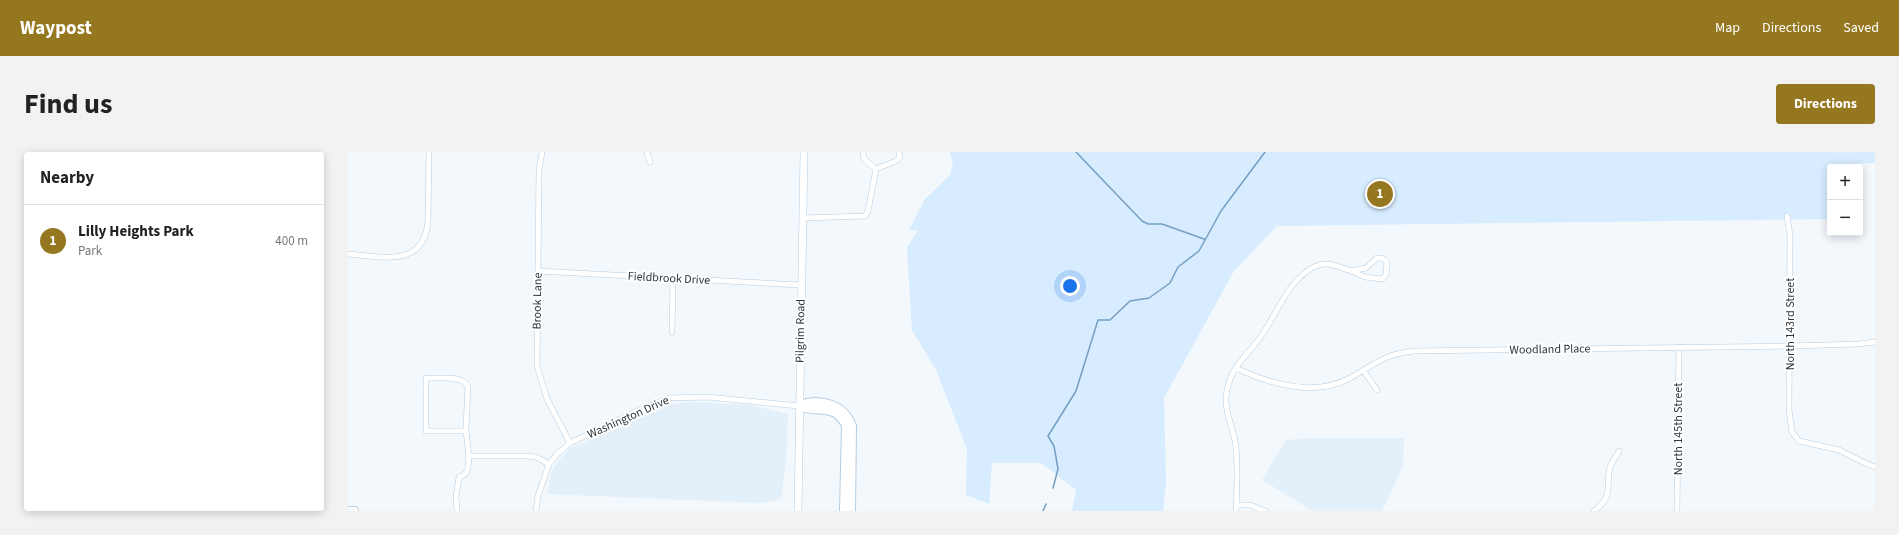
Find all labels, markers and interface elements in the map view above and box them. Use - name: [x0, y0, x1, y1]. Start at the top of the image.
- text: Waypost: [20, 15, 92, 42]
- text: Map: [1715, 18, 1740, 38]
- text: Directions: [1762, 18, 1821, 38]
- text: Saved: [1843, 18, 1879, 38]
- text: Find us: [24, 84, 112, 124]
- button: Directions: [1776, 84, 1875, 124]
- map controls: [1827, 164, 1863, 236]
- button: +: [1827, 164, 1863, 200]
- text: Nearby: [40, 166, 94, 190]
- pin: 1: [1367, 179, 1393, 209]
- button: −: [1827, 200, 1863, 236]
- text: Lilly Heights Park: [78, 221, 194, 242]
- text: 1: [50, 232, 56, 250]
- text: 400 m: [275, 232, 308, 250]
- text: Park: [78, 242, 102, 260]
- street label: Fieldbrook Drive: [627, 268, 711, 289]
- street label: Brook Lane: [529, 272, 546, 330]
- your location: [1060, 276, 1080, 296]
- street label: North 143rd Street: [1782, 278, 1799, 370]
- street label: Pilgrim Road: [791, 299, 810, 363]
- street label: Woodland Place: [1509, 340, 1591, 359]
- street label: North 145th Street: [1670, 383, 1687, 475]
- street label: Washington Drive: [585, 392, 672, 443]

